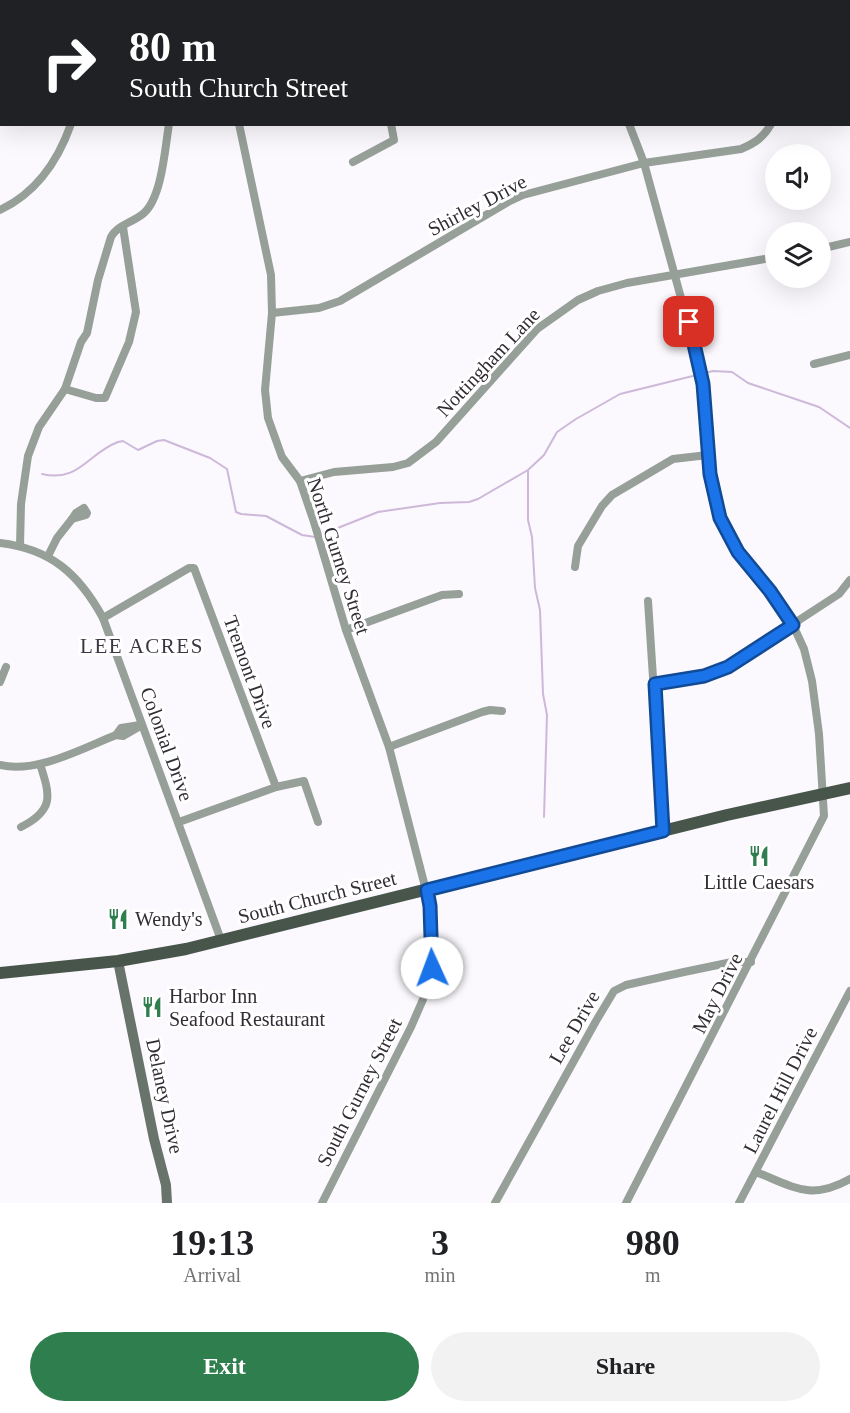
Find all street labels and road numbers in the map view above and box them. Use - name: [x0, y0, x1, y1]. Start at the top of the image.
- street label: Shirley Drive: [424, 170, 531, 241]
- street label: Nottingham Lane: [432, 303, 545, 422]
- street label: North Gurney Street: [302, 475, 375, 638]
- street label: Tremont Drive: [219, 612, 281, 732]
- street label: Colonial Drive: [136, 684, 198, 804]
- street label: South Church Street: [236, 867, 399, 927]
- street label: May Drive: [687, 949, 748, 1037]
- street label: Lee Drive: [544, 987, 604, 1067]
- street label: South Gurney Street: [312, 1014, 407, 1170]
- street label: Laurel Hill Drive: [739, 1023, 821, 1157]
- street label: Delaney Drive: [141, 1036, 188, 1156]

